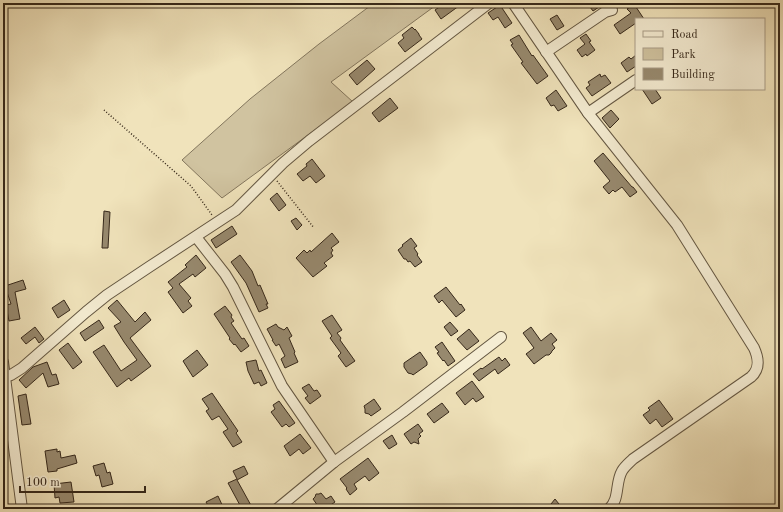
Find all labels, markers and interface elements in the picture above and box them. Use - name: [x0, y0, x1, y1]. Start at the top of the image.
- legend: [635, 18, 765, 90]
- text: Road: [671, 29, 698, 41]
- text: Park: [671, 49, 696, 61]
- text: Building: [671, 69, 715, 81]
- scale bar: [20, 468, 145, 494]
- text: 100 m: [26, 477, 60, 489]

